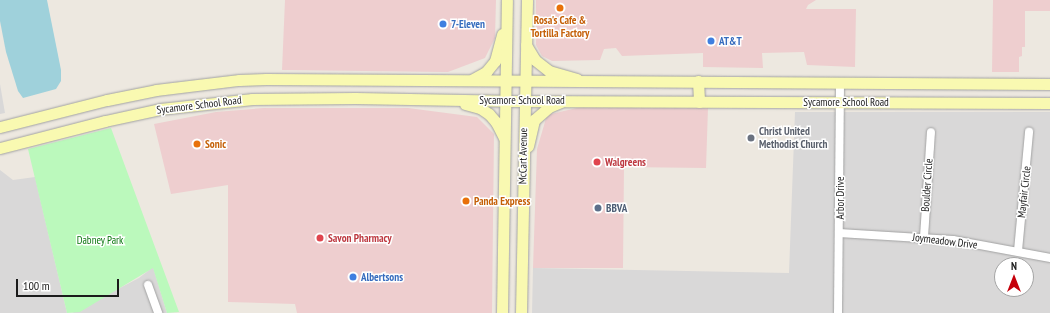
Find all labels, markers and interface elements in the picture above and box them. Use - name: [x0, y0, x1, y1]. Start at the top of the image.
- marker: Rosa's Cafe & Tortilla Factory: [555, 3, 565, 13]
- place label: Rosa's Cafe & Tortilla Factory: [531, 14, 589, 40]
- place label: 7-Eleven: [451, 17, 485, 31]
- marker: 7-Eleven: [438, 19, 448, 29]
- place label: AT&T: [719, 34, 742, 48]
- marker: AT&T: [706, 36, 716, 46]
- street label: Sycamore School Road: [156, 93, 242, 117]
- street label: Sycamore School Road: [479, 93, 565, 107]
- street label: Sycamore School Road: [803, 95, 889, 109]
- place label: Christ United Methodist Church: [759, 125, 828, 151]
- street label: McCart Avenue: [516, 128, 530, 184]
- marker: Christ United Methodist Church: [746, 133, 756, 143]
- place label: Sonic: [205, 137, 226, 151]
- marker: Sonic: [192, 139, 202, 149]
- place label: Walgreens: [605, 155, 646, 169]
- marker: Walgreens: [592, 157, 602, 167]
- street label: Boulder Circle: [919, 158, 935, 212]
- street label: Mayfair Circle: [1015, 165, 1033, 219]
- street label: Arbor Drive: [833, 176, 847, 220]
- place label: Panda Express: [474, 194, 530, 208]
- marker: Panda Express: [461, 196, 471, 206]
- place label: BBVA: [606, 201, 627, 215]
- marker: BBVA: [593, 203, 603, 213]
- street label: Joymeadow Drive: [912, 230, 978, 252]
- place label: Savon Pharmacy: [328, 231, 392, 245]
- park label: Dabney Park: [77, 233, 123, 247]
- marker: Savon Pharmacy: [315, 233, 325, 243]
- north arrow: [994, 257, 1034, 297]
- text: N: [1011, 259, 1017, 273]
- place label: Albertsons: [361, 270, 403, 284]
- scale bar: [18, 271, 121, 297]
- marker: Albertsons: [348, 272, 358, 282]
- text: 100 m: [23, 278, 50, 293]

